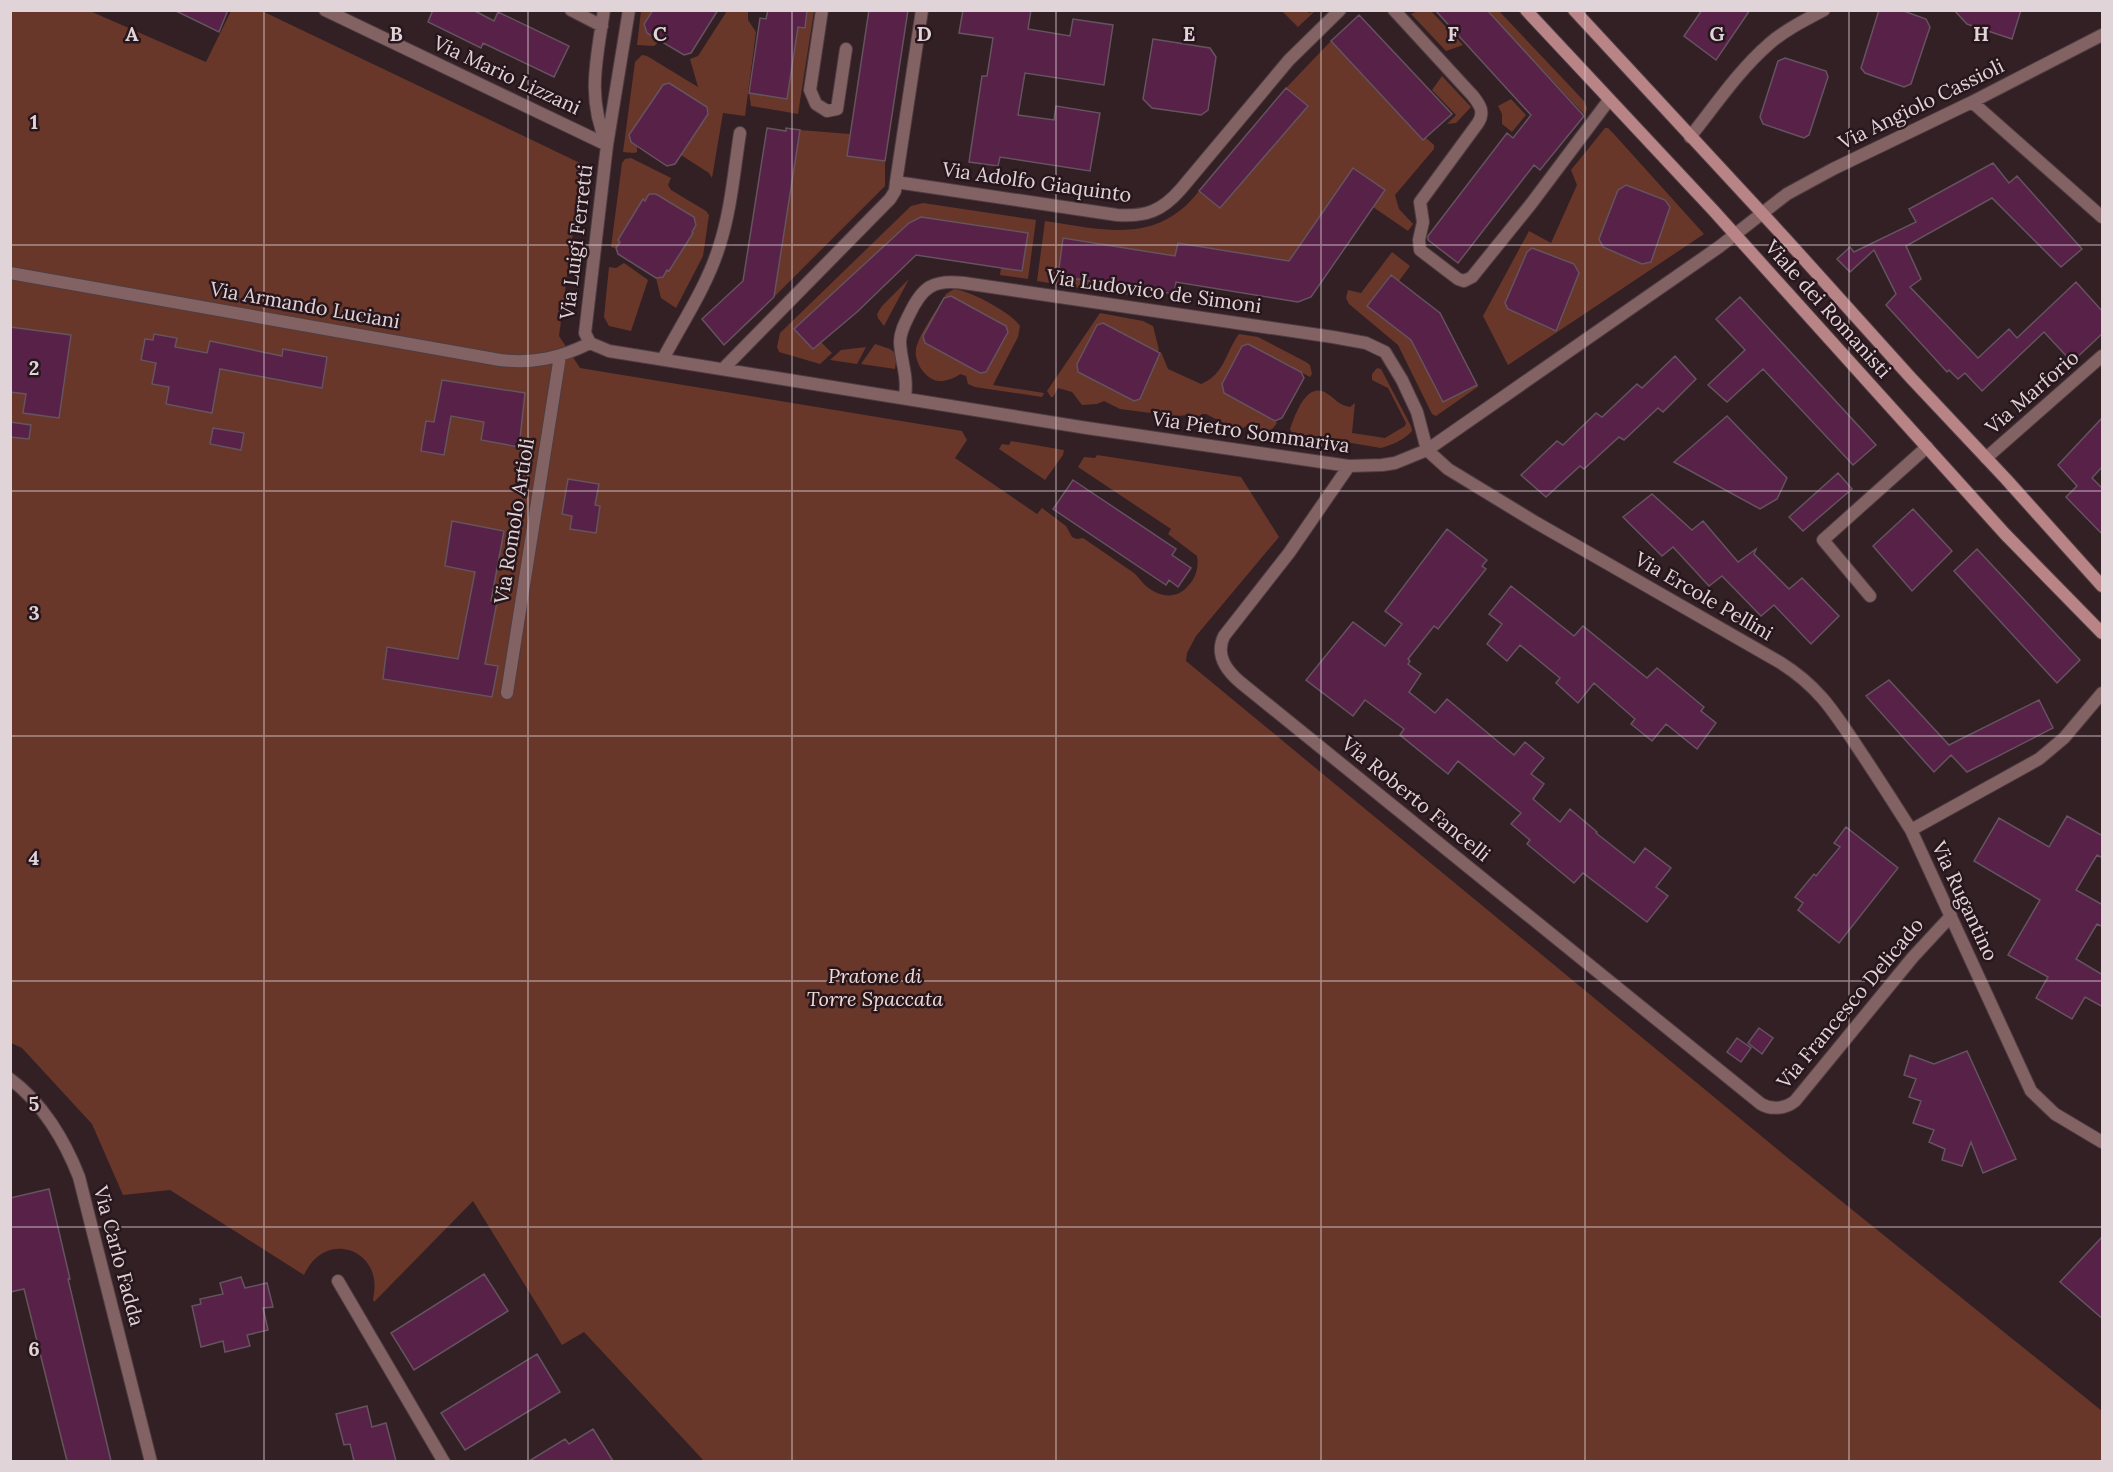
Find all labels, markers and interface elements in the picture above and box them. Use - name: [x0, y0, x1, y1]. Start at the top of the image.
- text: A: [125, 21, 139, 46]
- text: B: [389, 21, 403, 46]
- text: C: [653, 21, 667, 46]
- text: D: [916, 21, 932, 46]
- text: E: [1183, 21, 1195, 46]
- text: F: [1447, 21, 1459, 46]
- text: G: [1709, 21, 1725, 46]
- text: H: [1973, 21, 1989, 46]
- street label: Via Mario Lizzani: [429, 29, 585, 120]
- street label: Via Angiolo Cassioli: [1833, 53, 2008, 155]
- text: 1: [30, 109, 38, 134]
- street label: Via Adolfo Giaquinto: [940, 156, 1133, 207]
- street label: Via Luigi Ferretti: [553, 163, 597, 322]
- street label: Viale dei Romanisti: [1759, 234, 1897, 383]
- street label: Via Ludovico de Simoni: [1044, 263, 1263, 318]
- street label: Via Armando Luciani: [207, 275, 402, 334]
- street label: Via Marforio: [1979, 344, 2084, 440]
- text: 2: [29, 355, 39, 380]
- street label: Via Pietro Sommariva: [1150, 405, 1351, 458]
- street label: Via Romolo Artioli: [488, 436, 539, 607]
- street label: Via Ercole Pellini: [1630, 545, 1778, 645]
- text: 3: [28, 600, 40, 625]
- street label: Via Roberto Fancelli: [1336, 730, 1496, 866]
- street label: Via Rugantino: [1926, 836, 2004, 965]
- text: 4: [29, 845, 40, 870]
- street label: Via Francesco Delicado: [1770, 912, 1928, 1094]
- park label: Pratone di Torre Spaccata: [807, 963, 943, 1011]
- text: 5: [29, 1091, 40, 1116]
- street label: Via Carlo Fadda: [89, 1182, 150, 1329]
- text: 6: [28, 1336, 40, 1361]

